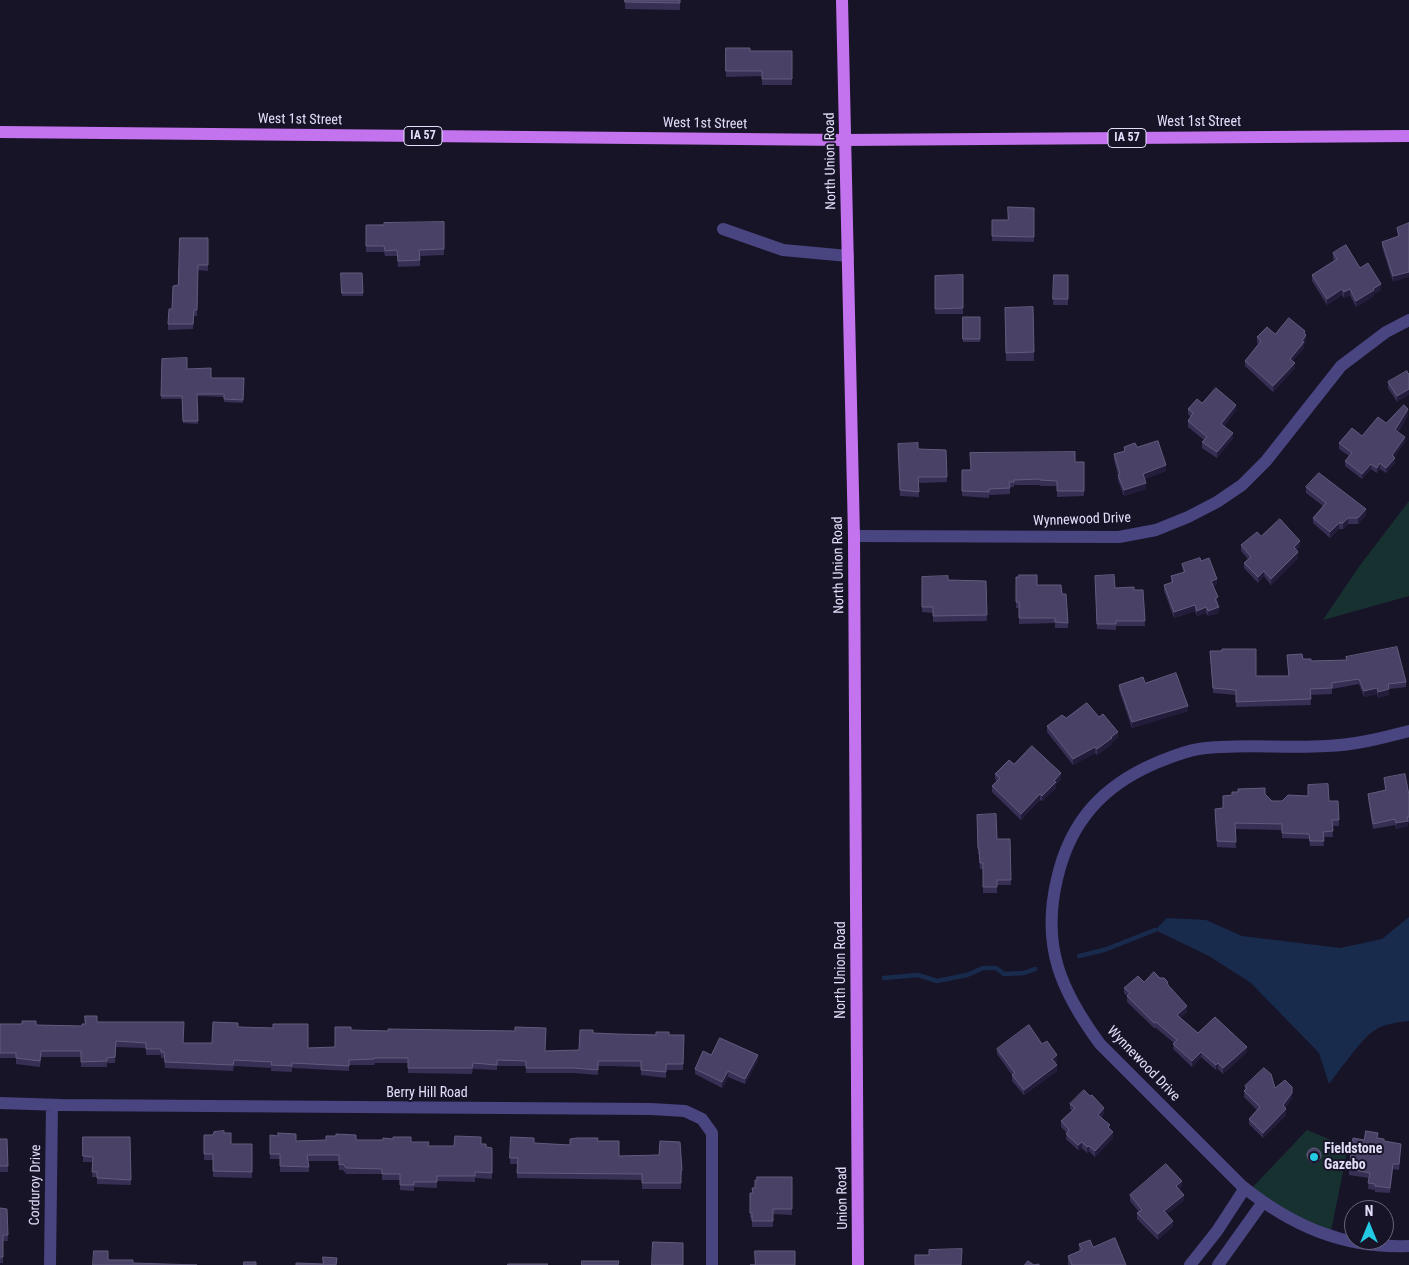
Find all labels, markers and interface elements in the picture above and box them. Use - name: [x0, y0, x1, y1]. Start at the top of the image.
- street label: West 1st Street: [258, 111, 342, 129]
- street label: North Union Road: [822, 112, 840, 210]
- street label: West 1st Street: [1157, 114, 1241, 130]
- street label: West 1st Street: [663, 115, 747, 133]
- road number: IA 57: [404, 126, 442, 146]
- road number: IA 57: [1108, 128, 1146, 148]
- street label: Wynnewood Drive: [1033, 510, 1131, 530]
- street label: North Union Road: [830, 516, 848, 614]
- street label: North Union Road: [833, 921, 849, 1019]
- street label: Wynnewood Drive: [1103, 1023, 1183, 1105]
- street label: Berry Hill Road: [386, 1085, 468, 1101]
- place label: Fieldstone Gazebo: [1324, 1141, 1382, 1174]
- street label: Corduroy Drive: [27, 1144, 45, 1226]
- marker: Fieldstone Gazebo: [1308, 1151, 1320, 1163]
- street label: Union Road: [834, 1166, 852, 1230]
- north arrow: [1344, 1200, 1394, 1250]
- text: N: [1365, 1203, 1373, 1219]

